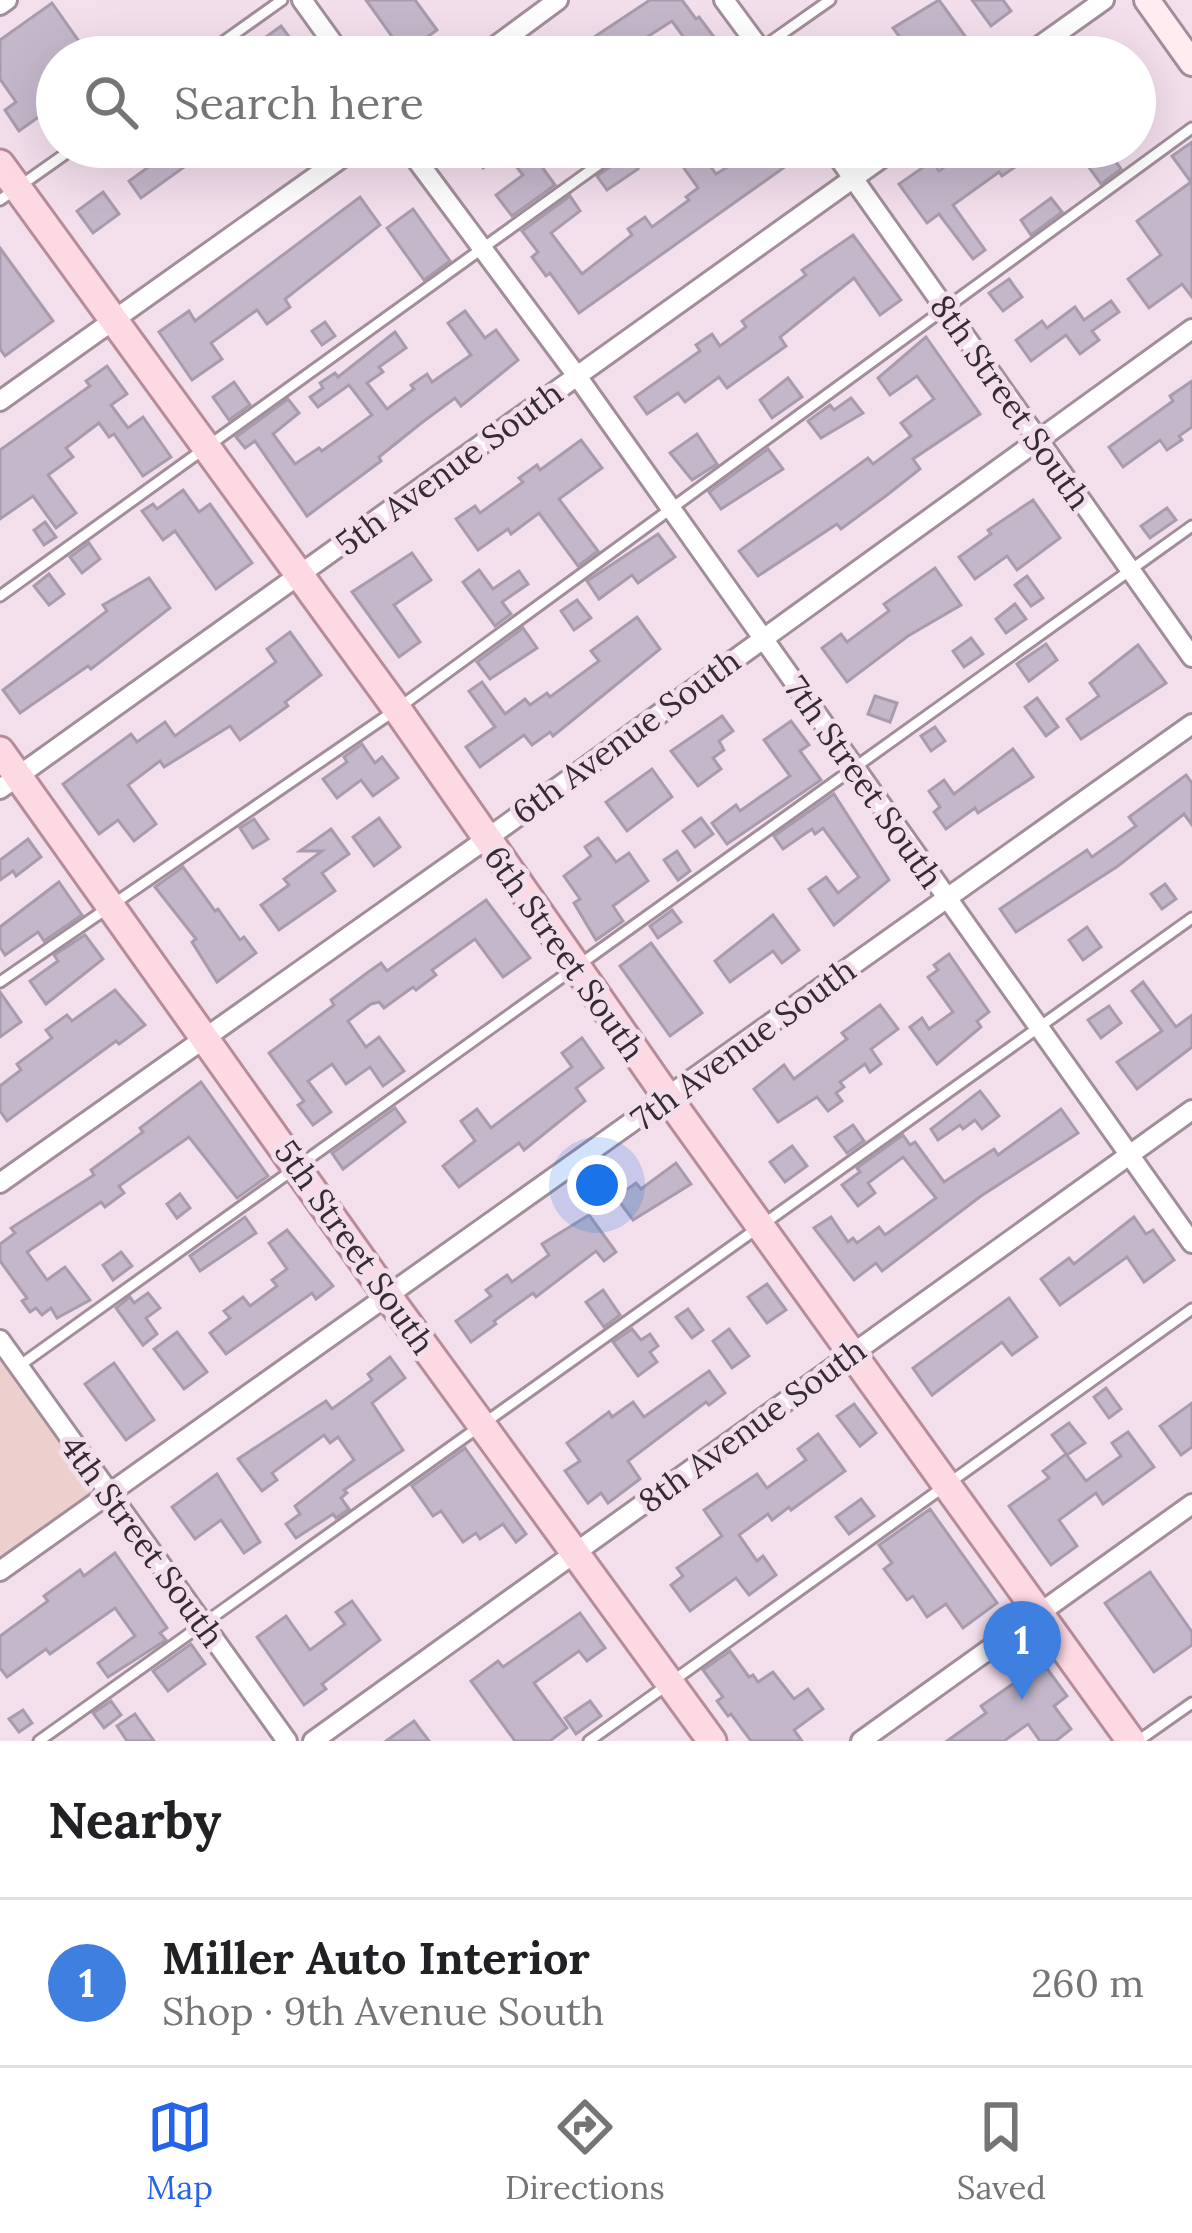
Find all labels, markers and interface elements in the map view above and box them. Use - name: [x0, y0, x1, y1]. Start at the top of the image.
- search box: [36, 36, 1156, 168]
- icon: search: [78, 69, 144, 135]
- text: Search here: [174, 74, 424, 131]
- street label: 8th Street South: [921, 287, 1101, 517]
- street label: 5th Avenue South: [327, 372, 571, 564]
- street label: 6th Avenue South: [504, 639, 748, 833]
- street label: 7th Street South: [775, 668, 953, 896]
- street label: 6th Street South: [475, 837, 655, 1069]
- street label: 7th Avenue South: [623, 948, 863, 1140]
- street label: 5th Street South: [266, 1132, 444, 1362]
- your location: [567, 1155, 627, 1215]
- street label: 8th Avenue South: [630, 1328, 874, 1522]
- street label: 4th Street South: [52, 1427, 234, 1655]
- pin: 1: [983, 1601, 1061, 1700]
- text: Nearby: [48, 1787, 221, 1852]
- text: Miller Auto Interior: [162, 1929, 590, 1986]
- text: 1: [79, 1958, 95, 2008]
- text: 260 m: [1031, 1958, 1144, 2008]
- text: Shop · 9th Avenue South: [162, 1986, 604, 2036]
- tab: Map: [146, 2094, 213, 2208]
- tab: Directions: [505, 2094, 665, 2208]
- tab: Saved: [957, 2094, 1046, 2208]

